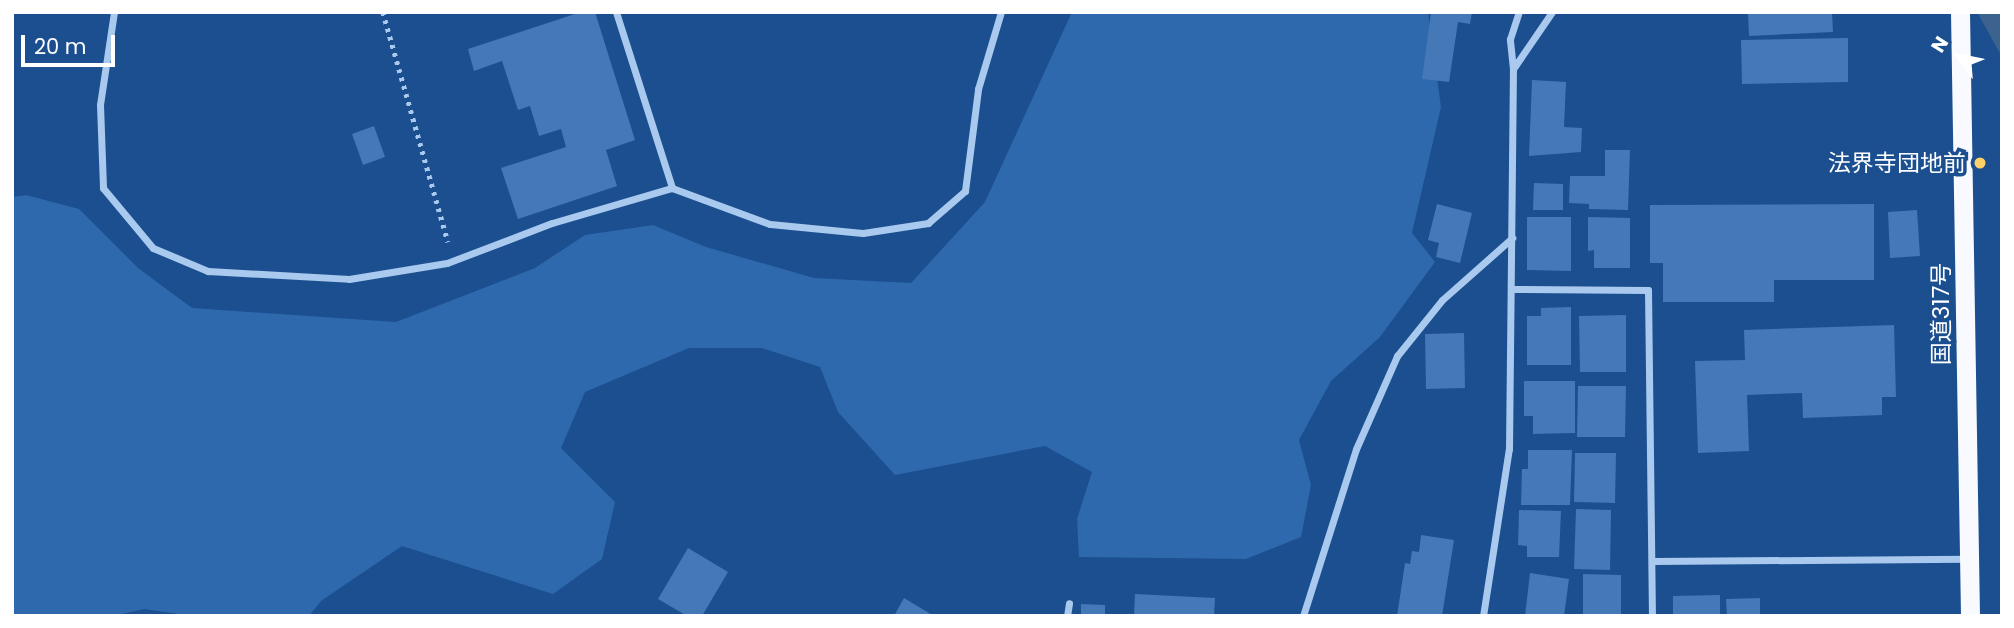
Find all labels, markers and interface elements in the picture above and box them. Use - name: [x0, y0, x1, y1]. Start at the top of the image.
- scale bar: [24, 21, 119, 65]
- north arrow: [1923, 21, 1993, 91]
- text: N: [1925, 31, 1955, 58]
- text: 20 m: [34, 32, 87, 61]
- place label: 法界寺団地前: [1828, 149, 1966, 177]
- marker: 法界寺団地前: [1972, 155, 1988, 171]
- street label: 国道317号: [1927, 263, 1955, 365]

